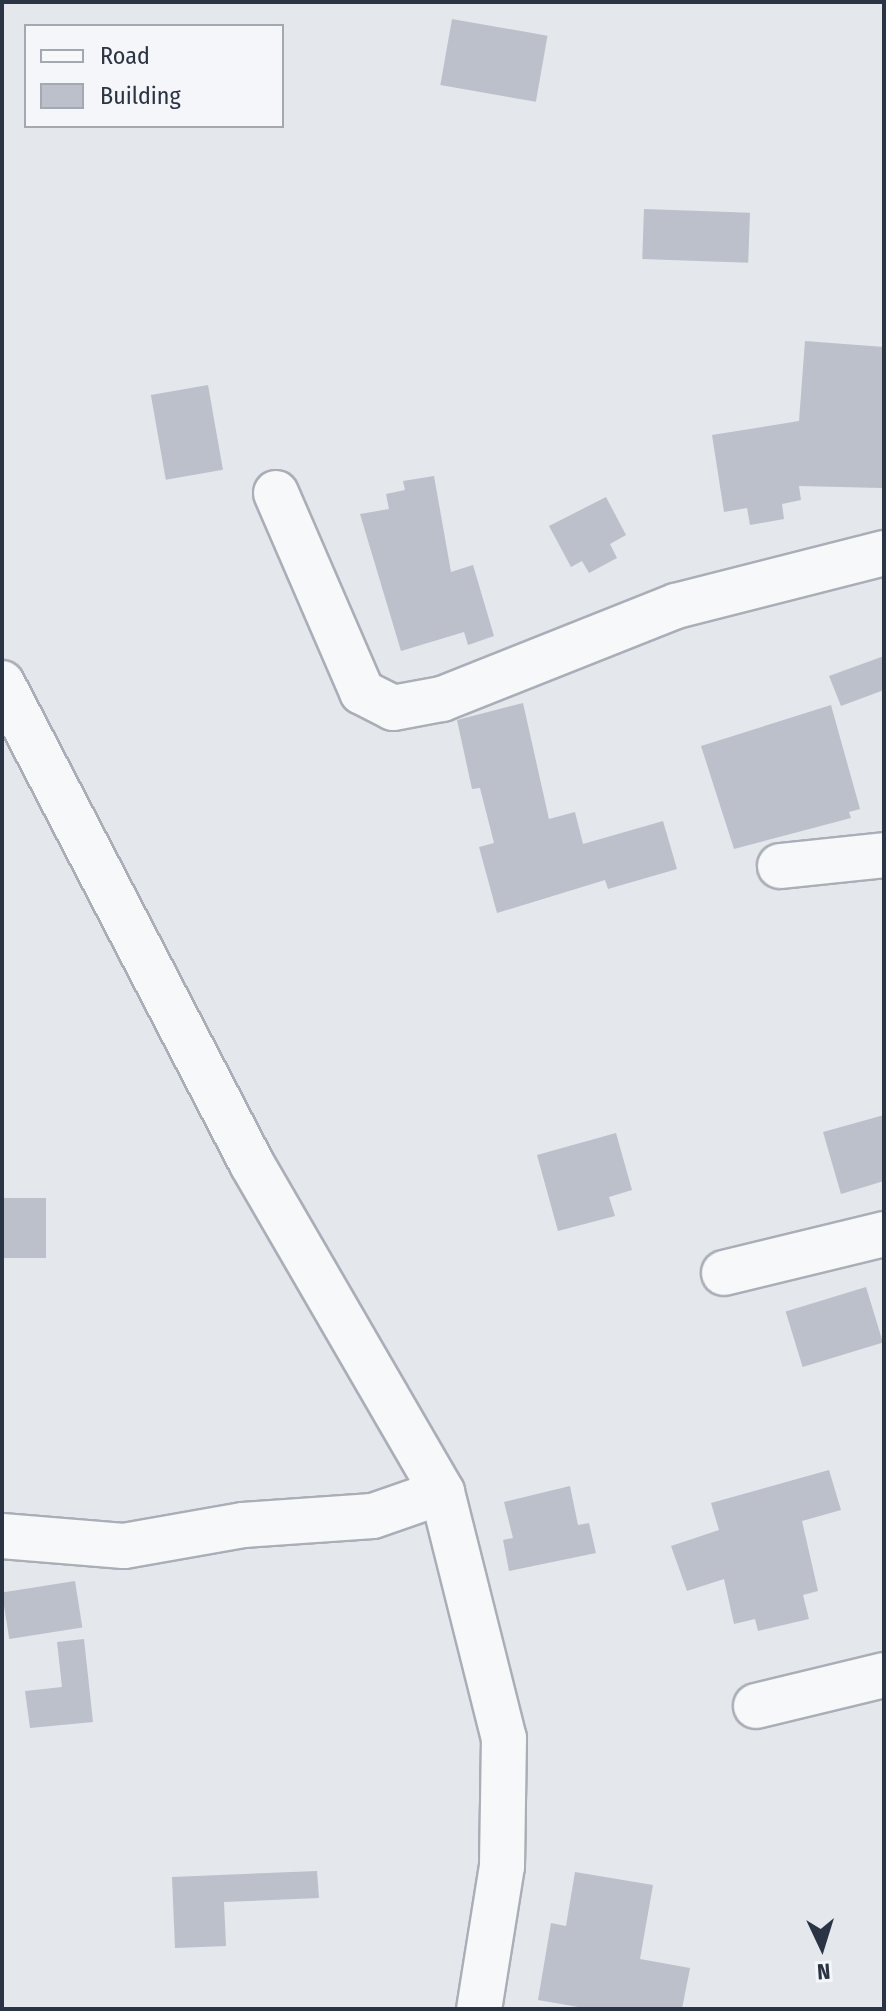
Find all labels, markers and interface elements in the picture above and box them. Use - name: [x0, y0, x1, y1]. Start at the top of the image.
- legend: [24, 24, 284, 128]
- text: Road: [100, 42, 150, 70]
- text: Building: [100, 82, 181, 110]
- north arrow: [782, 1907, 862, 1987]
- text: N: [816, 1958, 831, 1985]

